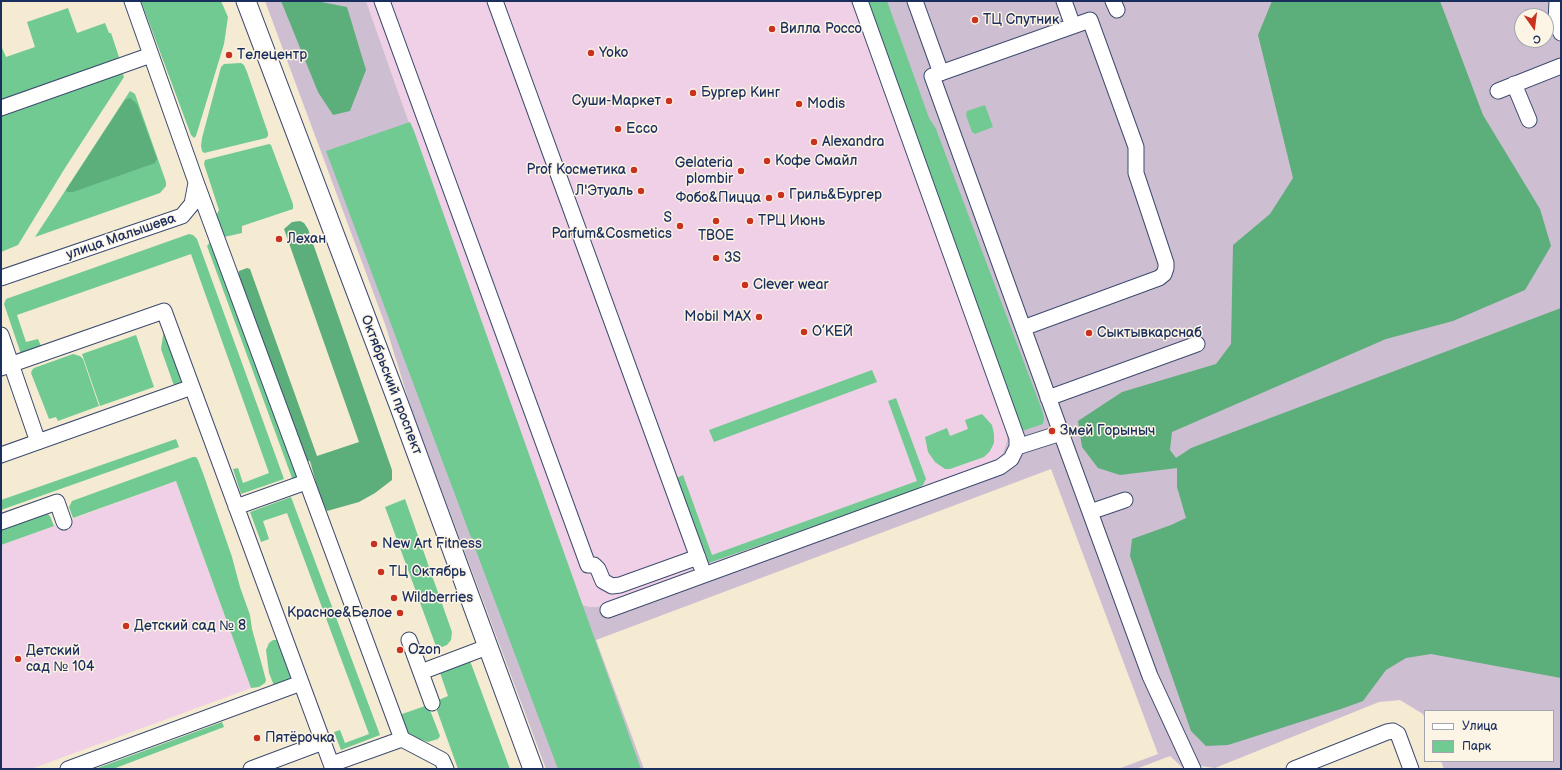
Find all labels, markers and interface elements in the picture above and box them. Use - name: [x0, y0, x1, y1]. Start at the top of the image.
- north arrow: [1514, 8, 1554, 48]
- place label: ТЦ Спутник: [983, 12, 1059, 28]
- marker: ТЦ Спутник: [970, 15, 980, 25]
- place label: Вилла Россо: [780, 21, 862, 37]
- marker: Вилла Россо: [767, 24, 777, 34]
- text: С: [1531, 32, 1542, 46]
- place label: Yoko: [599, 45, 629, 61]
- place label: Телецентр: [237, 47, 307, 63]
- marker: Yoko: [586, 48, 596, 58]
- marker: Телецентр: [224, 50, 234, 60]
- place label: Бургер Кинг: [701, 85, 780, 101]
- marker: Бургер Кинг: [688, 88, 698, 98]
- place label: Суши-Маркет: [572, 93, 661, 109]
- marker: Суши-Маркет: [664, 96, 674, 106]
- place label: Modis: [807, 96, 845, 112]
- marker: Modis: [794, 99, 804, 109]
- place label: Ecco: [626, 121, 658, 137]
- marker: Ecco: [613, 124, 623, 134]
- place label: Alexandra: [822, 134, 884, 150]
- marker: Alexandra: [809, 137, 819, 147]
- place label: Кофе Смайл: [775, 153, 858, 169]
- place label: Gelateria plombir: [675, 155, 733, 188]
- marker: Кофе Смайл: [762, 156, 772, 166]
- place label: Prof Косметика: [526, 162, 626, 178]
- marker: Prof Косметика: [629, 165, 639, 175]
- marker: Gelateria plombir: [736, 166, 746, 176]
- place label: Л'Этуаль: [575, 183, 633, 199]
- marker: Л'Этуаль: [636, 186, 646, 196]
- place label: Гриль&Бургер: [789, 187, 882, 203]
- place label: Фобо&Пицца: [676, 190, 761, 206]
- marker: Гриль&Бургер: [776, 190, 786, 200]
- marker: Фобо&Пицца: [764, 193, 774, 203]
- street label: улица Малышева: [64, 210, 178, 264]
- place label: S Parfum&Cosmetics: [551, 210, 672, 242]
- place label: ТРЦ Июнь: [758, 213, 825, 229]
- marker: ТВОЕ: [711, 216, 721, 226]
- marker: ТРЦ Июнь: [745, 216, 755, 226]
- marker: S Parfum&Cosmetics: [675, 221, 685, 231]
- place label: ТВОЕ: [698, 228, 734, 244]
- place label: Лехан: [287, 231, 326, 247]
- marker: Лехан: [274, 234, 284, 244]
- place label: 3S: [724, 250, 741, 266]
- marker: 3S: [711, 253, 721, 263]
- place label: Clever wear: [753, 277, 828, 293]
- marker: Clever wear: [740, 280, 750, 290]
- place label: Mobil MAX: [684, 309, 751, 325]
- marker: Mobil MAX: [754, 312, 764, 322]
- street label: Октябрьский проспект: [357, 313, 425, 457]
- place label: О’КЕЙ: [812, 324, 853, 340]
- place label: Сыктывкарснаб: [1097, 325, 1202, 341]
- marker: О’КЕЙ: [799, 327, 809, 337]
- marker: Сыктывкарснаб: [1084, 328, 1094, 338]
- place label: Змей Горыныч: [1060, 423, 1155, 439]
- marker: Змей Горыныч: [1047, 426, 1057, 436]
- place label: New Art Fitness: [382, 536, 482, 552]
- marker: New Art Fitness: [369, 539, 379, 549]
- place label: ТЦ Октябрь: [389, 564, 466, 580]
- marker: ТЦ Октябрь: [376, 567, 386, 577]
- place label: Wildberries: [402, 590, 473, 606]
- marker: Wildberries: [389, 593, 399, 603]
- place label: Красное&Белое: [287, 605, 392, 621]
- marker: Красное&Белое: [395, 608, 405, 618]
- place label: Детский сад № 8: [134, 618, 246, 634]
- marker: Детский сад № 8: [121, 621, 131, 631]
- place label: Ozon: [408, 642, 441, 658]
- place label: Детский сад № 104: [26, 643, 94, 676]
- marker: Ozon: [395, 645, 405, 655]
- marker: Детский сад № 104: [13, 654, 23, 664]
- legend: [1424, 710, 1554, 762]
- text: Улица: [1462, 719, 1498, 734]
- place label: Пятёрочка: [265, 730, 335, 746]
- marker: Пятёрочка: [252, 733, 262, 743]
- text: Парк: [1462, 739, 1491, 754]

